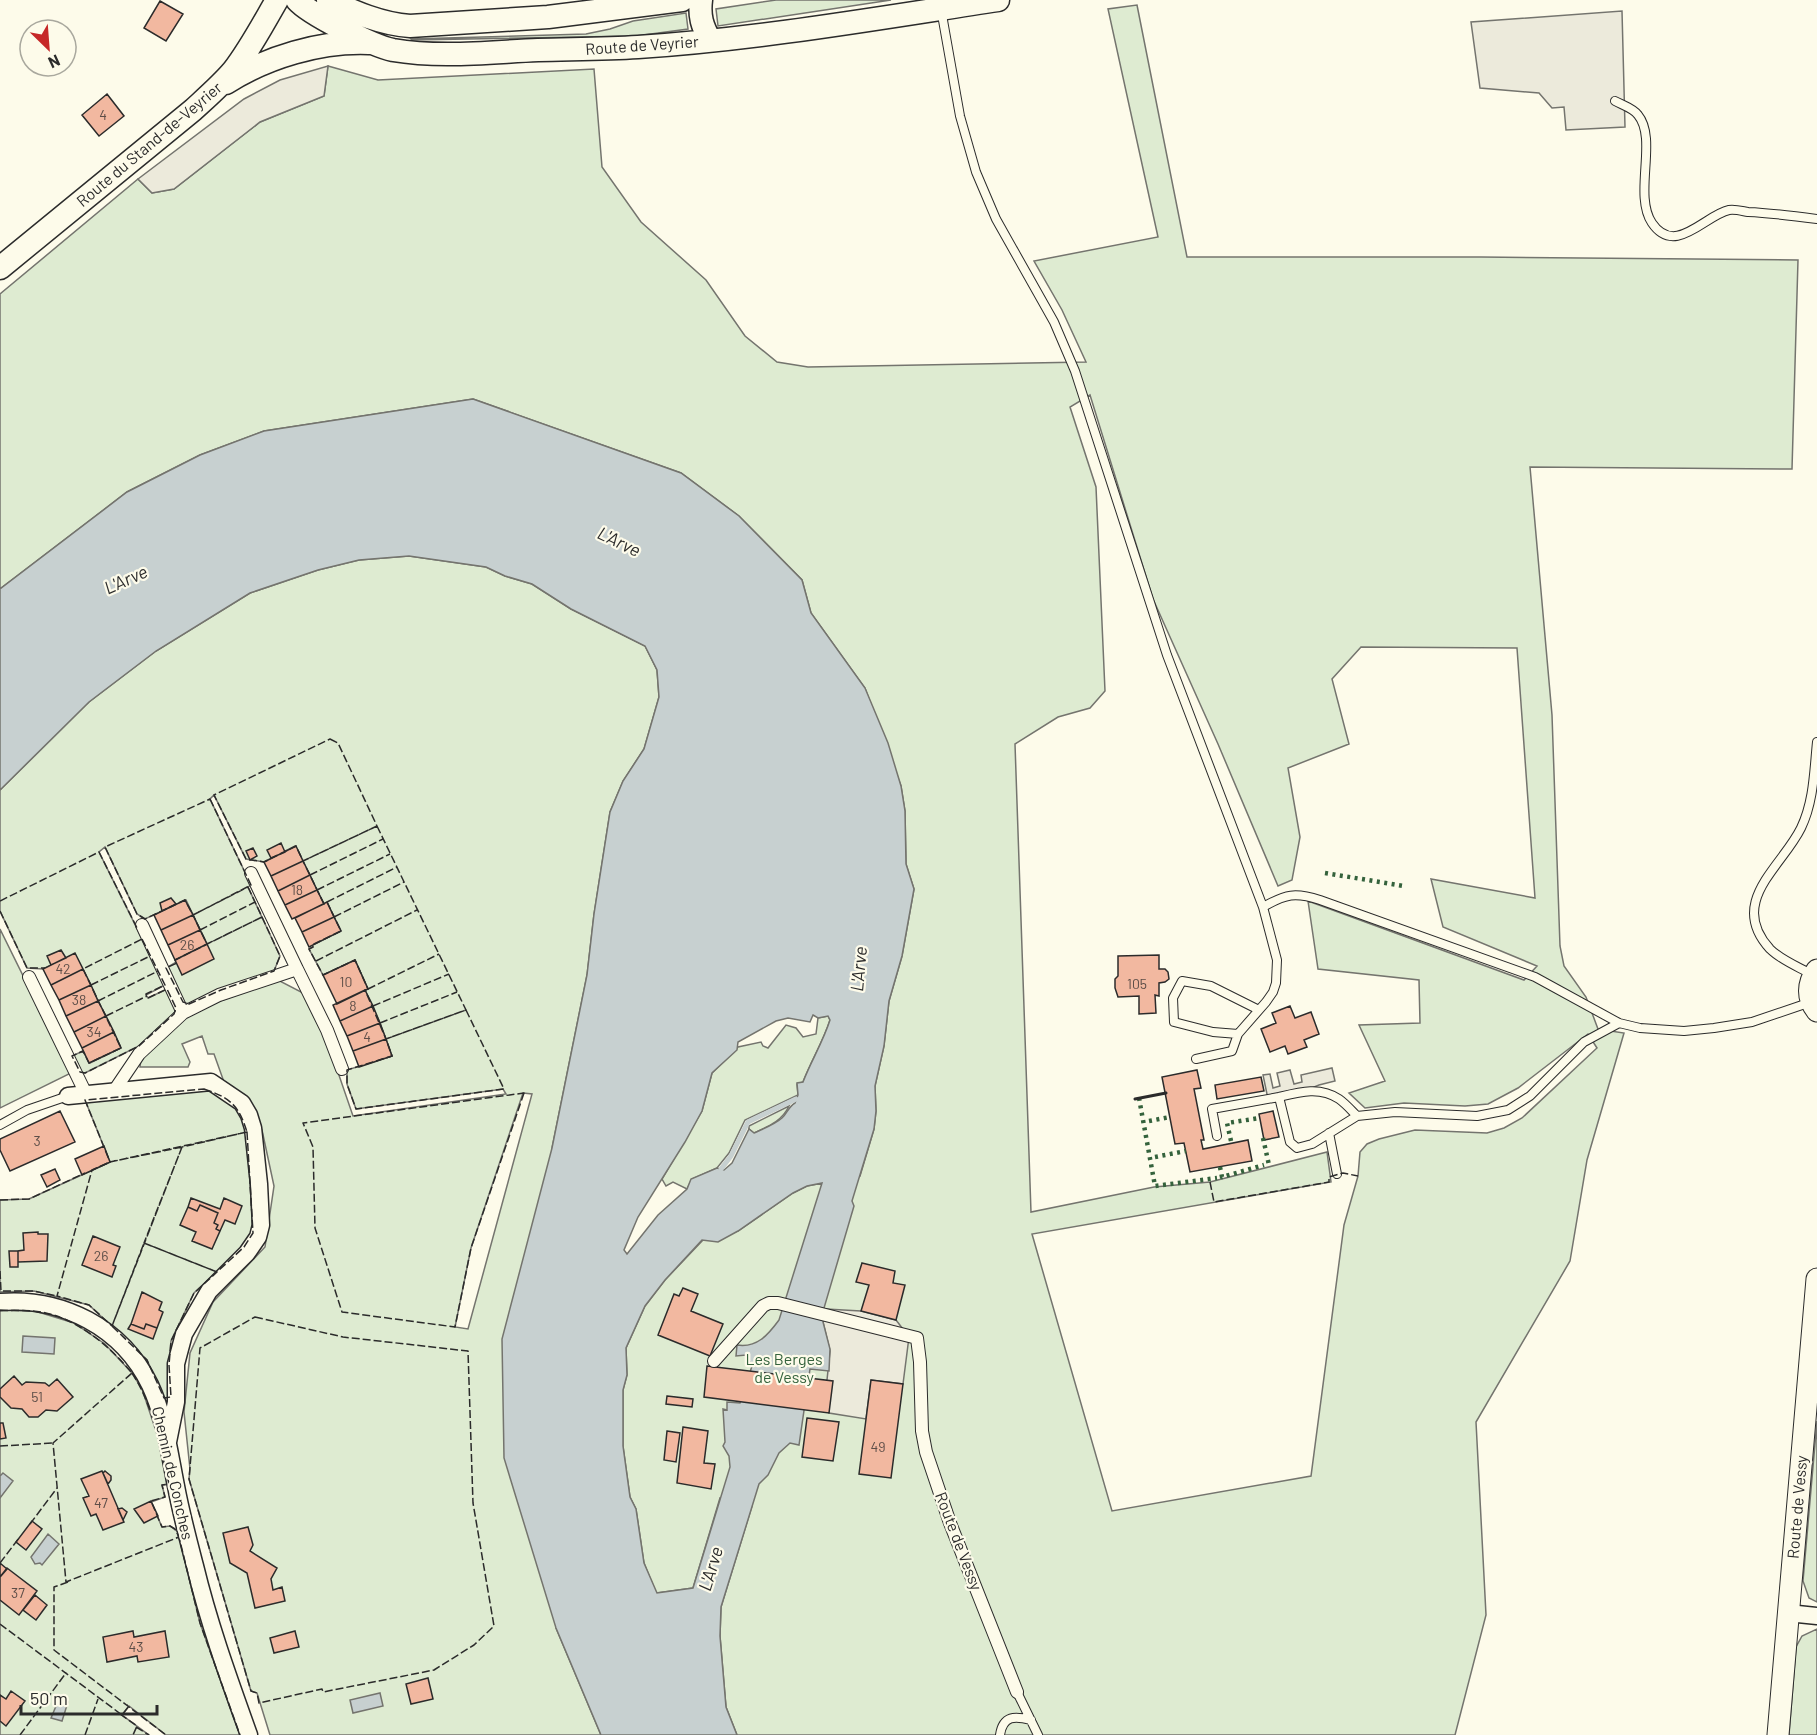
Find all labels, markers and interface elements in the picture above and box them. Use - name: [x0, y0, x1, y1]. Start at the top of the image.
- north arrow: [18, 18, 78, 78]
- street label: Route de Veyrier: [585, 31, 699, 58]
- text: N: [46, 51, 63, 73]
- street label: Route du Stand-de-Veyrier: [72, 77, 225, 210]
- house number: 4: [99, 106, 107, 123]
- water label: L'Arve: [594, 521, 645, 561]
- water label: L'Arve: [100, 560, 151, 598]
- house number: 18: [291, 881, 303, 898]
- house number: 26: [180, 936, 194, 953]
- water label: L'Arve: [845, 945, 871, 992]
- house number: 42: [55, 960, 71, 977]
- house number: 10: [340, 973, 352, 990]
- house number: 105: [1127, 975, 1147, 992]
- house number: 38: [72, 991, 86, 1008]
- house number: 8: [349, 997, 357, 1014]
- house number: 34: [87, 1023, 101, 1040]
- house number: 4: [363, 1028, 371, 1045]
- house number: 3: [33, 1132, 41, 1149]
- house number: 26: [94, 1247, 108, 1264]
- park label: Les Berges de Vessy: [745, 1349, 823, 1386]
- house number: 51: [31, 1388, 43, 1405]
- street label: Chemin de Conches: [149, 1404, 198, 1541]
- house number: 49: [870, 1438, 886, 1455]
- street label: Route de Vessy: [1783, 1454, 1811, 1560]
- street label: Route de Vessy: [932, 1489, 987, 1593]
- house number: 47: [94, 1494, 108, 1511]
- water label: L'Arve: [693, 1544, 727, 1594]
- house number: 37: [11, 1584, 25, 1601]
- house number: 43: [129, 1638, 143, 1655]
- scale bar: [21, 1678, 158, 1716]
- text: 50 m: [30, 1687, 68, 1709]

